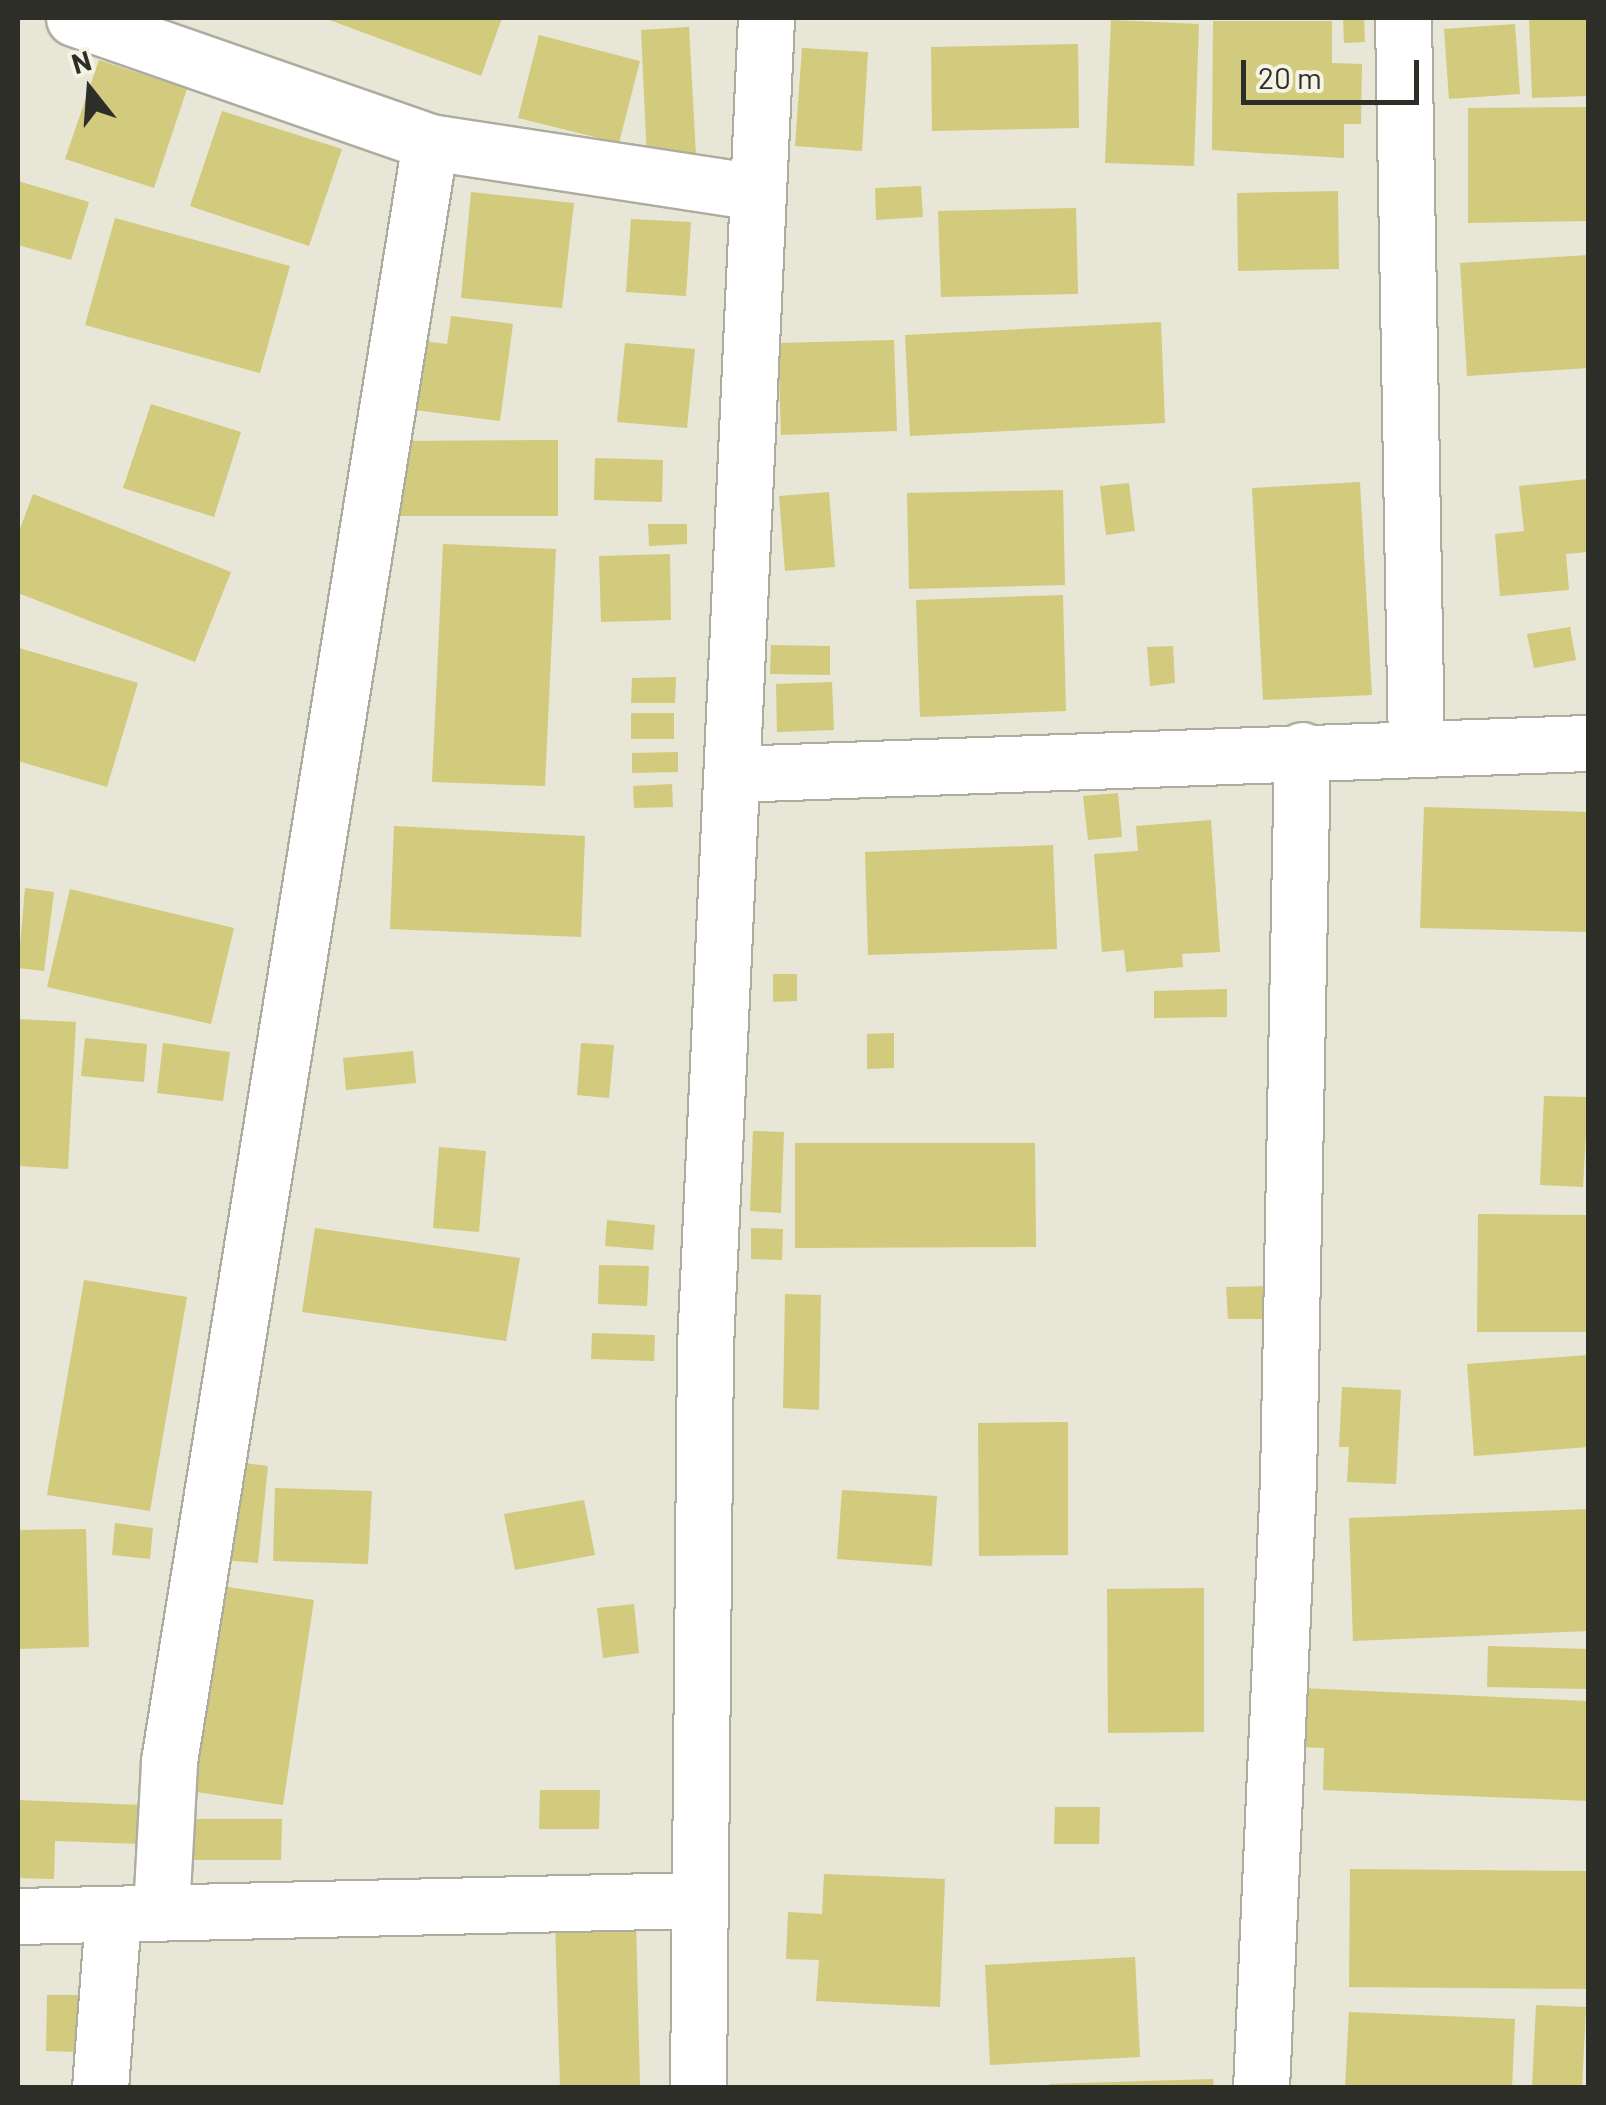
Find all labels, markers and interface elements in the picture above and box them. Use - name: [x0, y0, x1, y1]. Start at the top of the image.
- north arrow: [40, 40, 140, 140]
- scale bar: [1246, 40, 1424, 102]
- text: N: [67, 42, 95, 80]
- text: 20 m: [1258, 59, 1322, 95]

